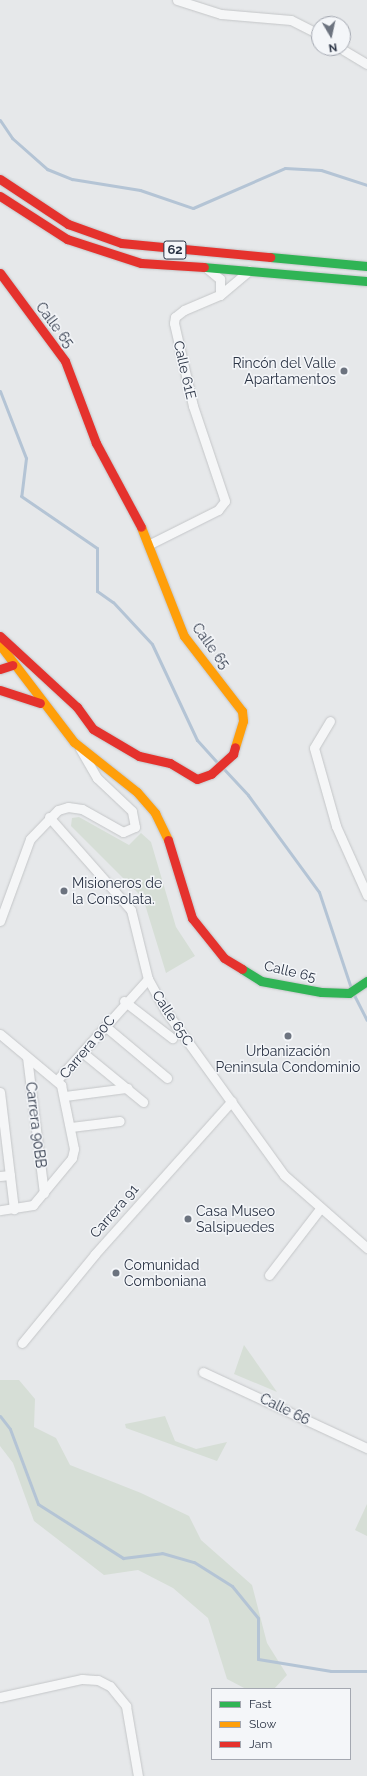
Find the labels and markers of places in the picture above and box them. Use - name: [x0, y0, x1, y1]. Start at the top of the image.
- place label: Rincón del Valle Apartamentos: [231, 355, 336, 388]
- marker: Rincón del Valle Apartamentos: [339, 366, 349, 376]
- place label: Misioneros de la Consolata.: [72, 875, 162, 908]
- marker: Misioneros de la Consolata.: [59, 886, 69, 896]
- marker: Urbanización Peninsula Condominio: [283, 1031, 293, 1041]
- place label: Urbanización Peninsula Condominio: [216, 1043, 360, 1076]
- place label: Casa Museo Salsipuedes: [196, 1203, 275, 1236]
- marker: Casa Museo Salsipuedes: [183, 1214, 193, 1224]
- place label: Comunidad Comboniana: [124, 1257, 206, 1290]
- marker: Comunidad Comboniana: [111, 1268, 121, 1278]

